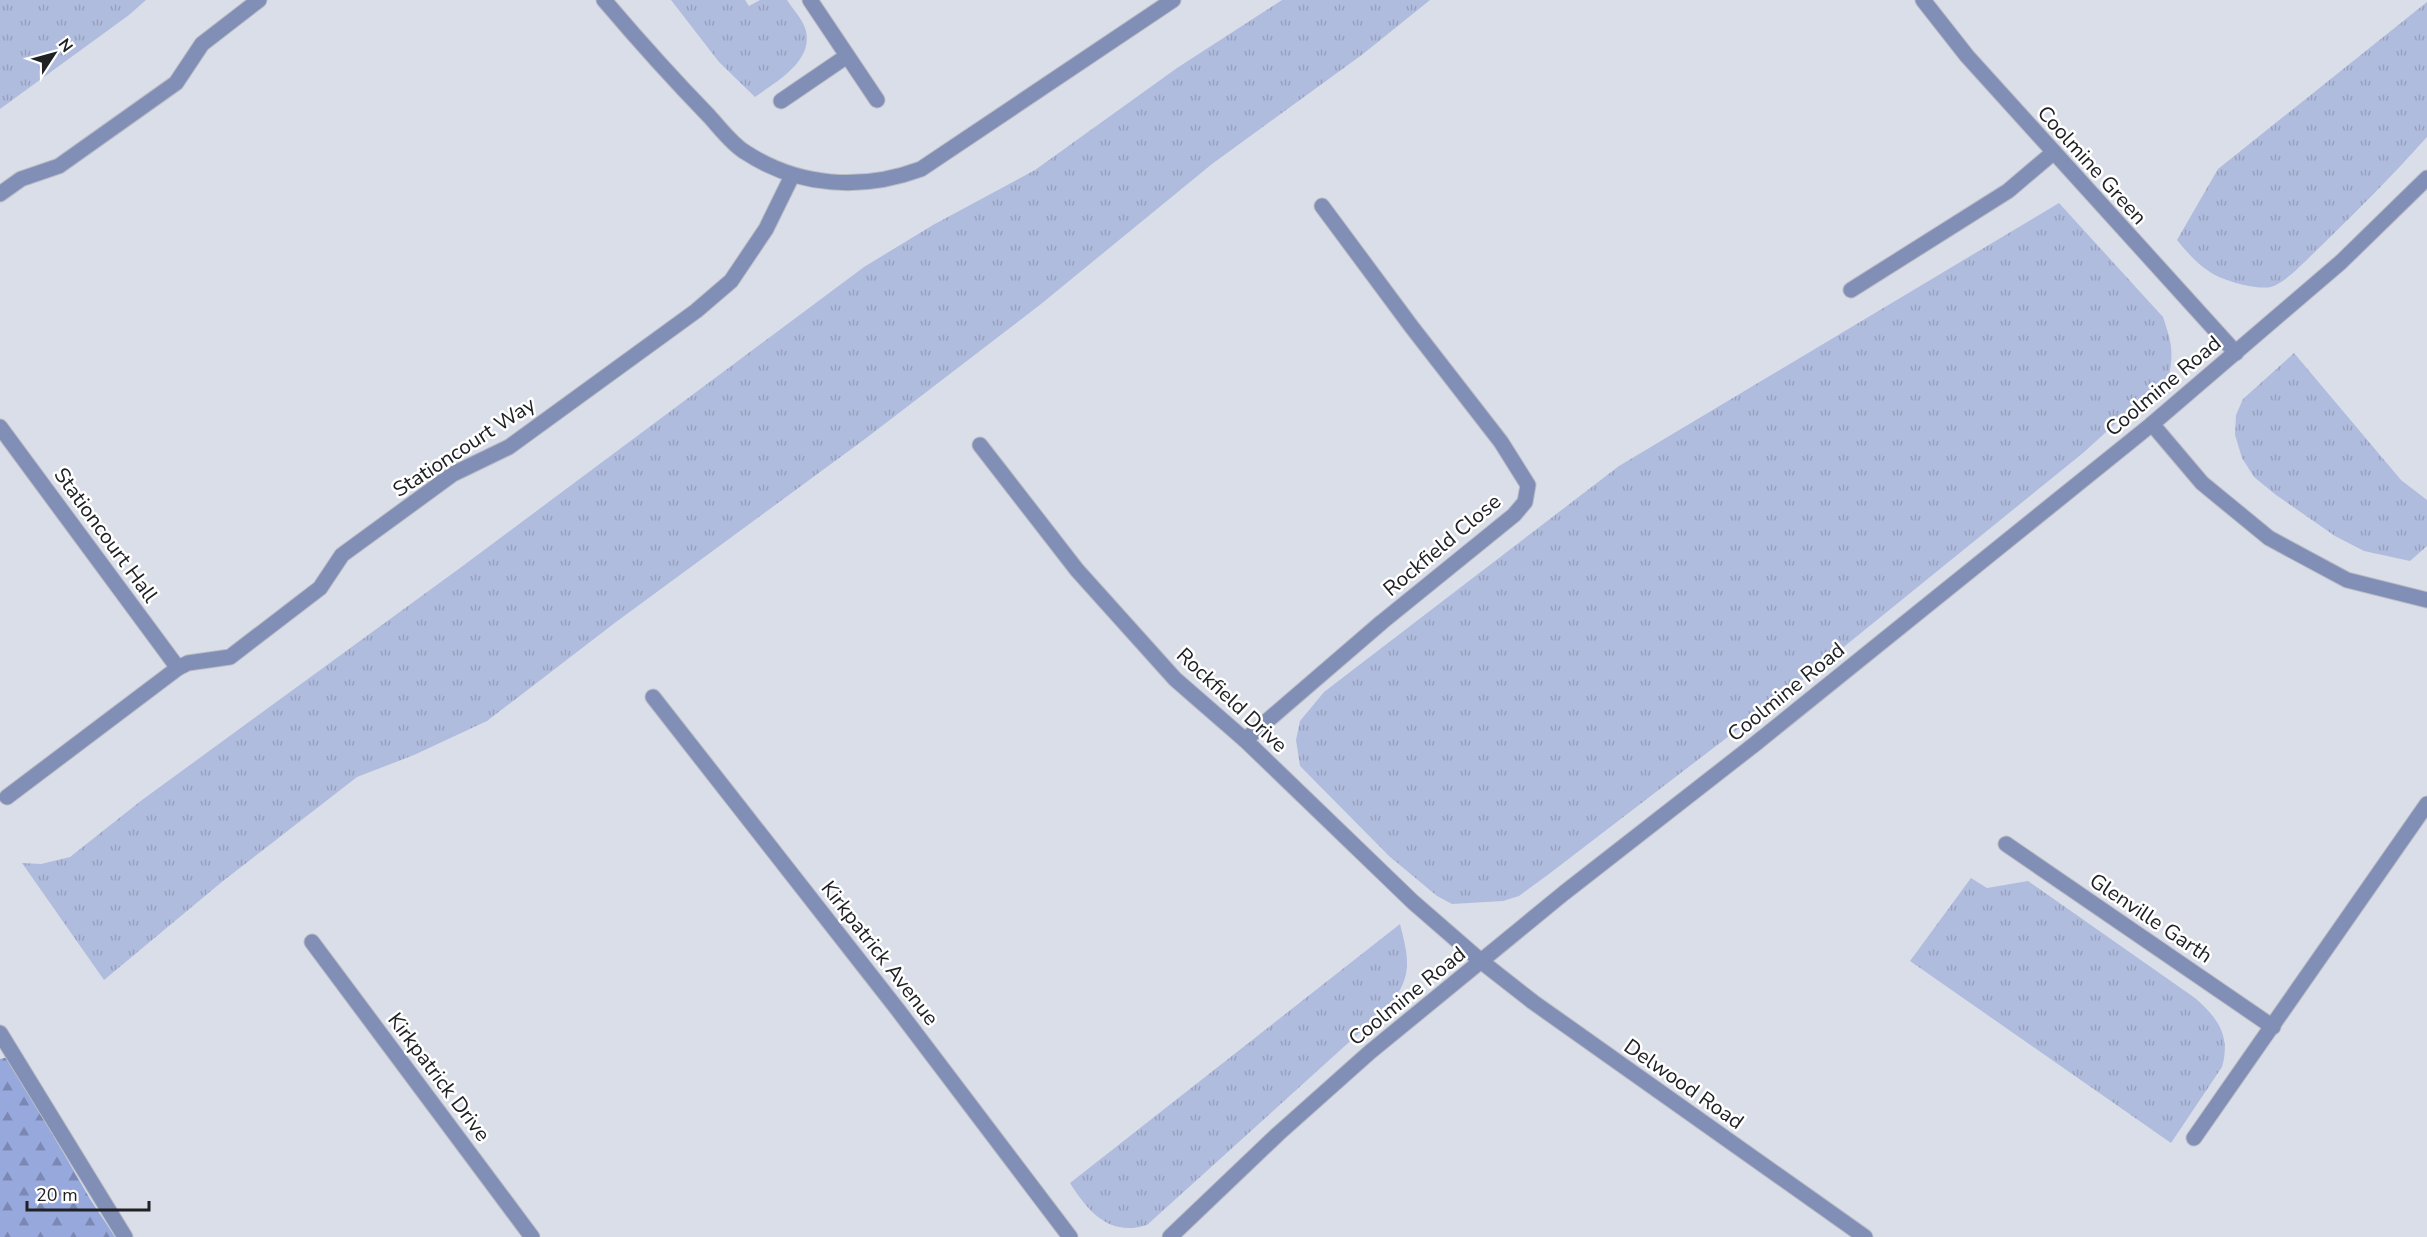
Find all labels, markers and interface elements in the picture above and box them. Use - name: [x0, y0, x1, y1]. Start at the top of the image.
- north arrow: [24, 24, 84, 84]
- text: N: [53, 34, 78, 57]
- street label: Coolmine Green: [2031, 99, 2153, 231]
- street label: Coolmine Road: [2099, 329, 2227, 443]
- street label: Stationcourt Way: [387, 390, 541, 504]
- street label: Stationcourt Hall: [47, 462, 165, 609]
- street label: Rockfield Close: [1377, 487, 1507, 603]
- street label: Coolmine Road: [1722, 636, 1850, 748]
- street label: Rockfield Drive: [1170, 641, 1294, 759]
- street label: Glenville Garth: [2084, 867, 2218, 969]
- street label: Kirkpatrick Avenue: [815, 875, 945, 1031]
- street label: Coolmine Road: [1343, 940, 1471, 1052]
- street label: Kirkpatrick Drive: [381, 1007, 497, 1147]
- street label: Delwood Road: [1619, 1032, 1749, 1136]
- scale bar: [27, 1174, 148, 1212]
- text: 20 m: [36, 1183, 78, 1207]

